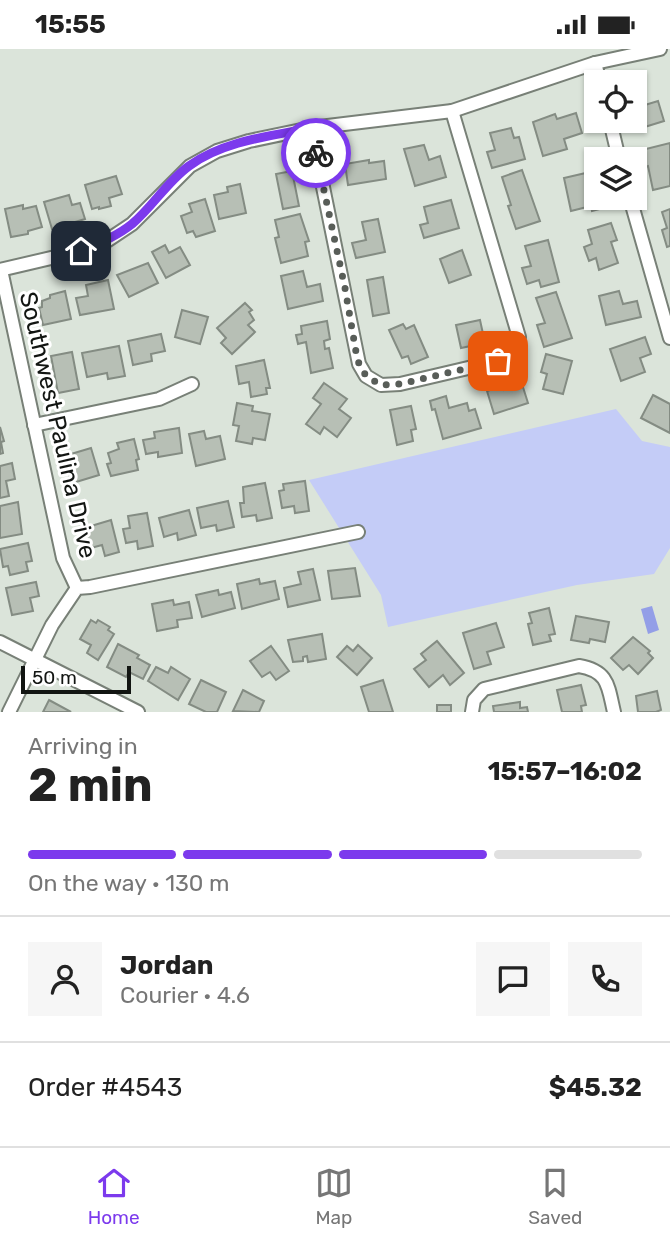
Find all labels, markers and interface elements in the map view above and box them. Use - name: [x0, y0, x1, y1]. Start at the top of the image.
- text: 15:55: [35, 9, 106, 40]
- map controls: [584, 70, 647, 210]
- button: locate: [584, 70, 647, 133]
- courier: [281, 118, 351, 188]
- icon: bike: [297, 134, 335, 172]
- button: layers: [584, 147, 647, 210]
- pin: [51, 221, 111, 281]
- icon: home: [62, 232, 100, 270]
- street label: Southwest Paulina Drive: [14, 289, 102, 561]
- pin: [468, 331, 528, 391]
- icon: bag: [479, 342, 517, 380]
- scale bar: [21, 663, 131, 695]
- text: 50 m: [32, 666, 77, 689]
- text: Arriving in: [28, 732, 138, 760]
- text: 15:57–16:02: [488, 756, 642, 787]
- text: 2 min: [28, 758, 153, 813]
- text: On the way · 130 m: [28, 869, 229, 897]
- button: person: [28, 942, 102, 1016]
- button: chat: [476, 942, 550, 1016]
- button: phone: [568, 942, 642, 1016]
- text: Jordan: [120, 950, 213, 981]
- text: Courier · 4.6: [120, 981, 250, 1009]
- text: Order #4543: [28, 1072, 182, 1103]
- text: $45.32: [549, 1072, 642, 1103]
- tab: Home: [88, 1164, 140, 1229]
- tab: Map: [315, 1164, 353, 1229]
- tab: Saved: [528, 1164, 582, 1229]

